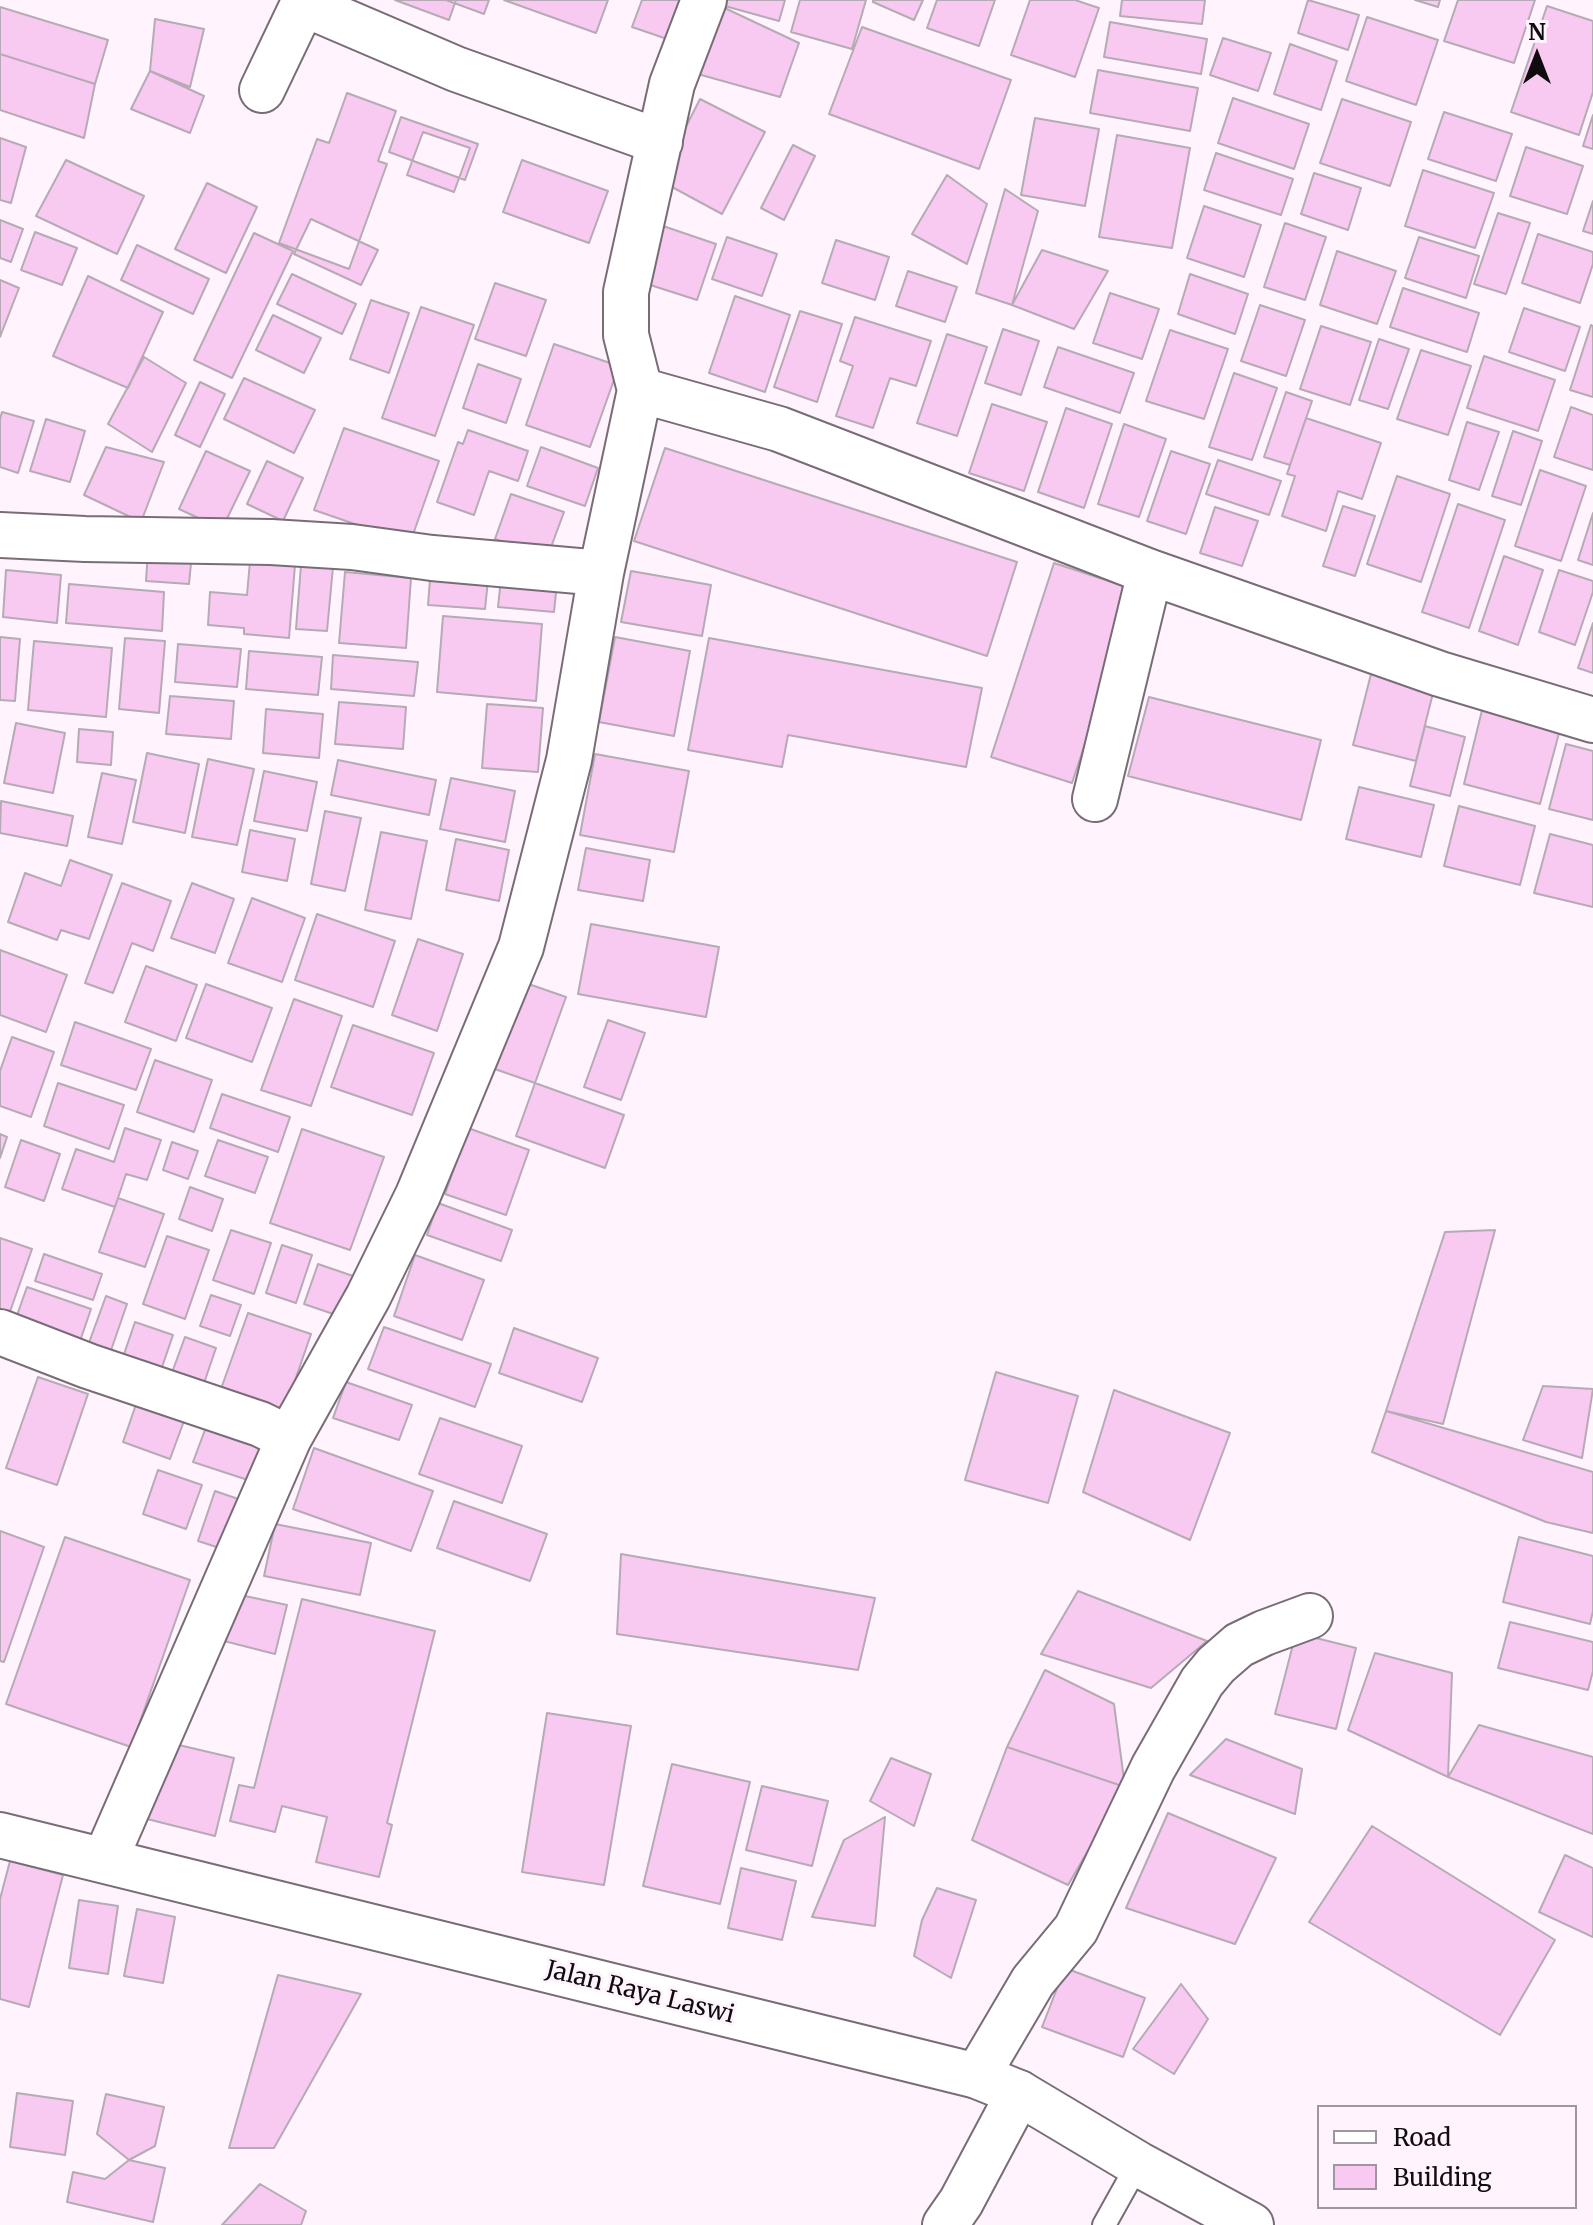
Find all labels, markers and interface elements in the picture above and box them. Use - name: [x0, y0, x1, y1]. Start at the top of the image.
- north arrow: [1497, 16, 1577, 96]
- text: N: [1528, 18, 1546, 46]
- street label: Jalan Raya Laswi: [543, 1956, 737, 2030]
- legend: [1317, 2105, 1577, 2209]
- text: Road: [1393, 2122, 1451, 2153]
- text: Building: [1393, 2162, 1492, 2193]

